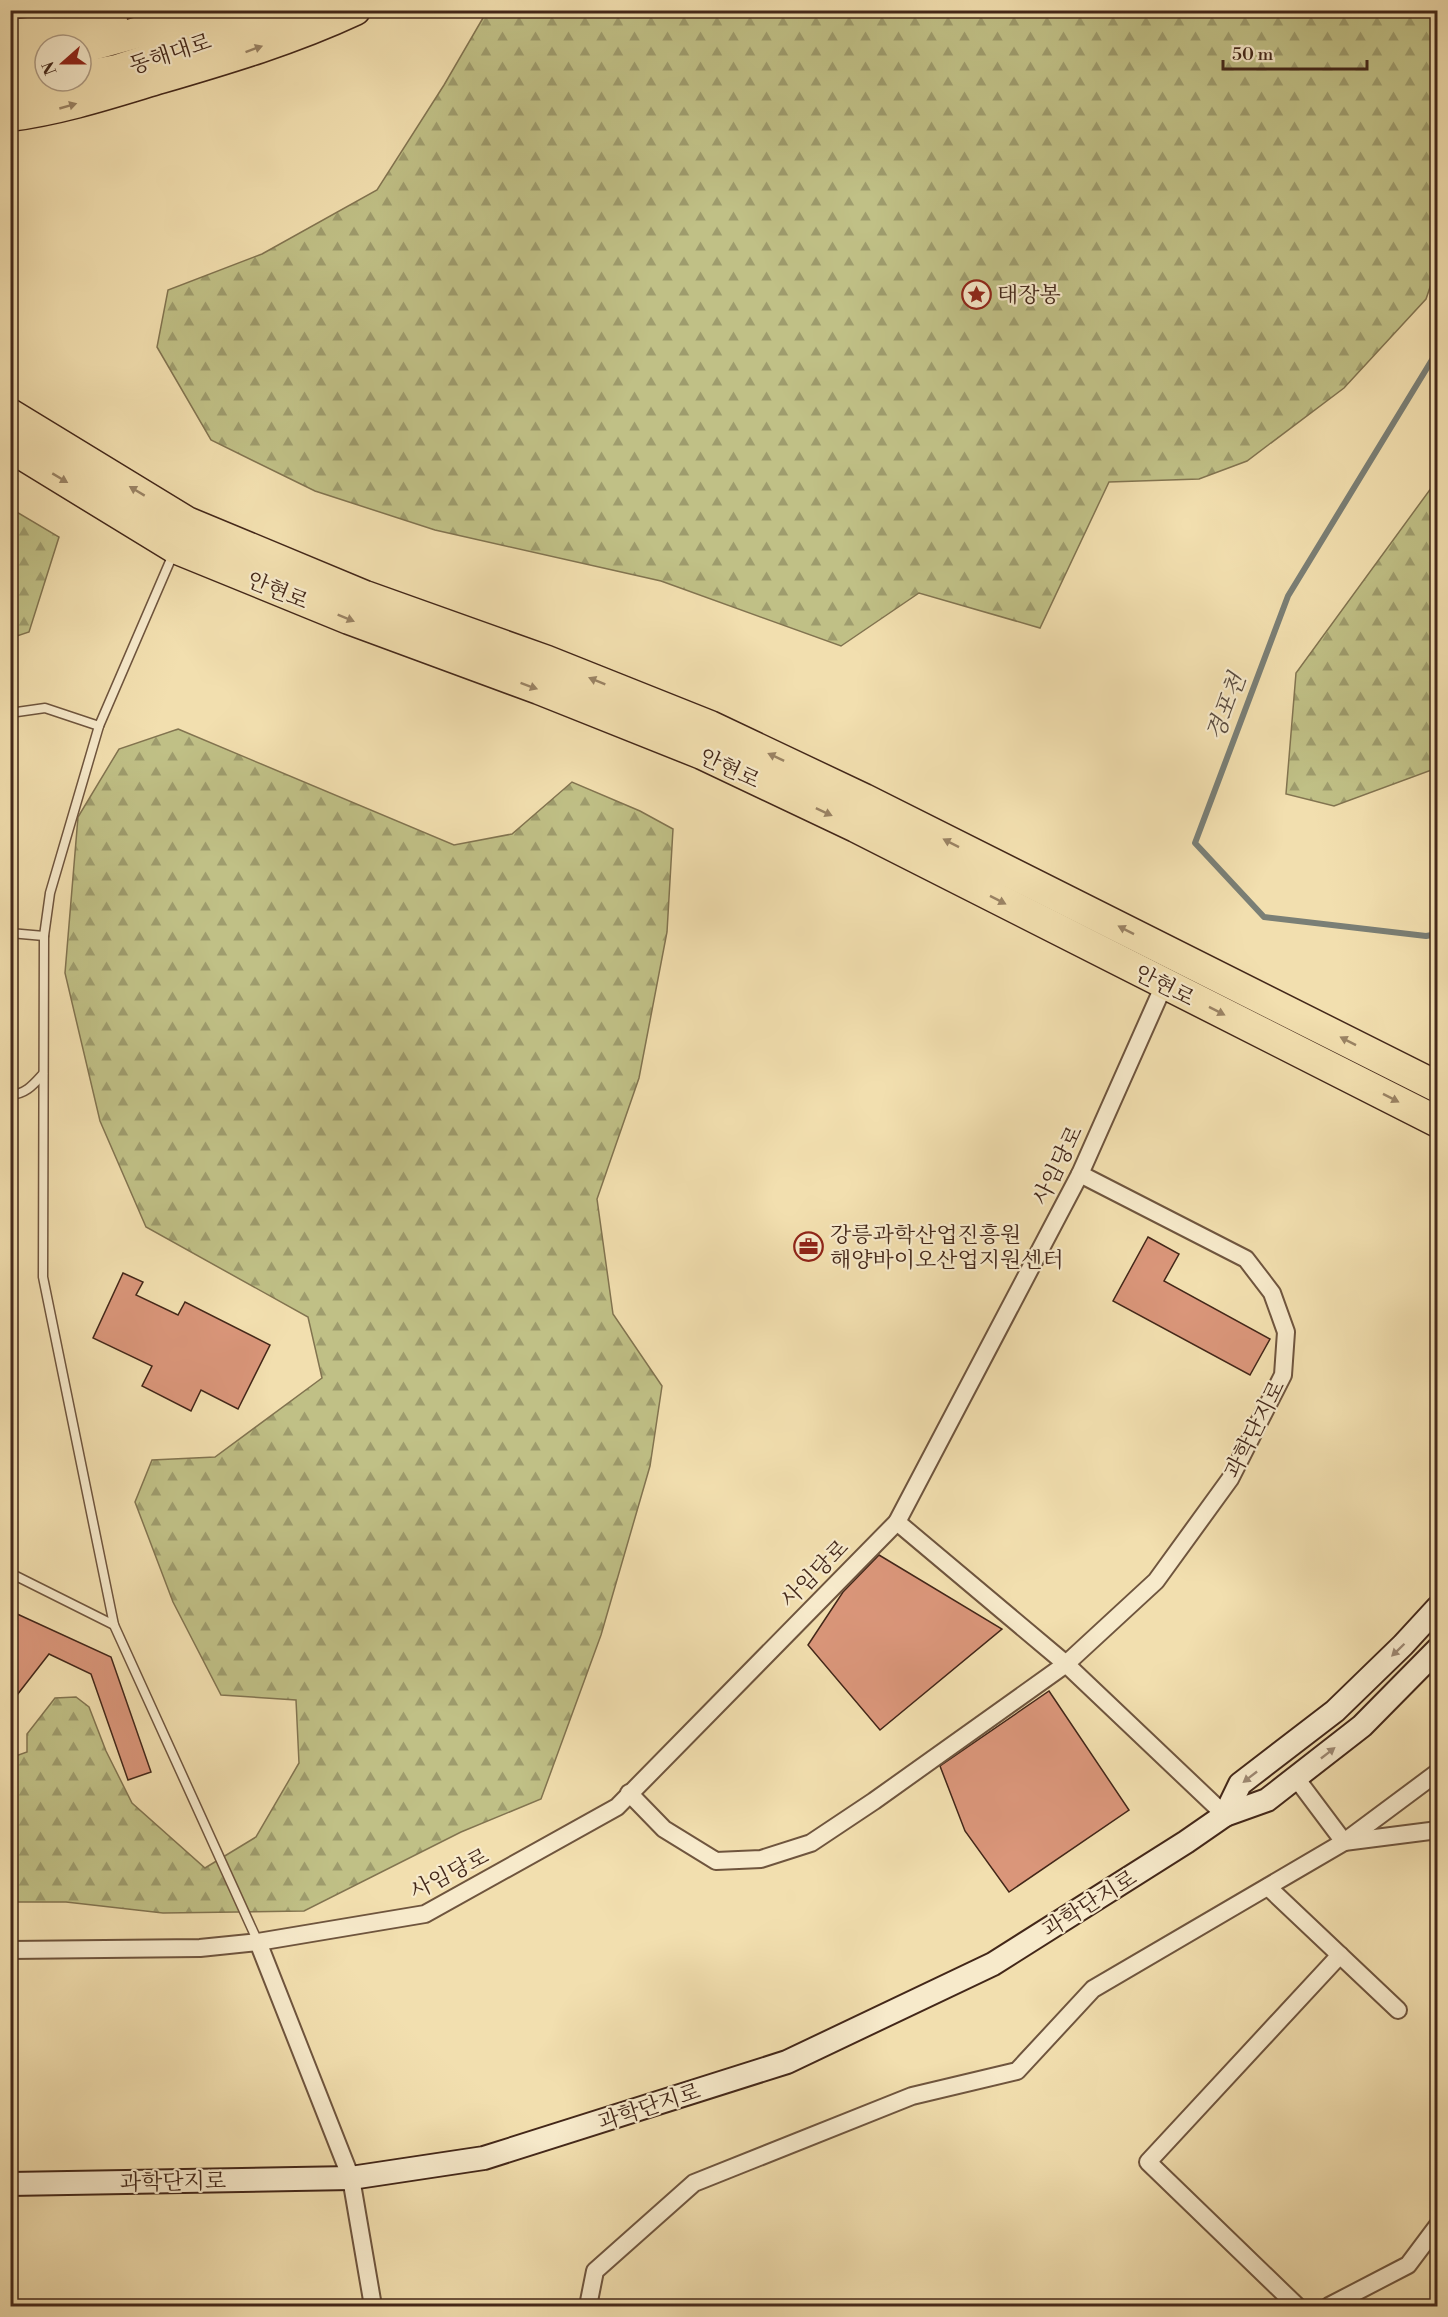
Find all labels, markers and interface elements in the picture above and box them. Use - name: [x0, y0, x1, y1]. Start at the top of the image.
- street label: 동해대로: [126, 28, 215, 80]
- north arrow: [33, 33, 93, 93]
- scale bar: [1223, 33, 1367, 71]
- one-way arrow: [246, 43, 264, 53]
- text: 50 m: [1232, 43, 1274, 66]
- text: N: [38, 58, 62, 78]
- one-way arrow: [59, 101, 77, 110]
- place icon: 태장봉: [960, 278, 992, 310]
- place label: 태장봉: [997, 282, 1061, 309]
- one-way arrow: [52, 472, 68, 483]
- one-way arrow: [129, 486, 145, 497]
- street label: 안현로: [243, 567, 312, 616]
- one-way arrow: [338, 613, 356, 623]
- water label: 경포천: [1200, 668, 1254, 745]
- one-way arrow: [587, 676, 605, 686]
- one-way arrow: [520, 681, 538, 691]
- street label: 안현로: [695, 744, 764, 795]
- one-way arrow: [767, 753, 784, 762]
- one-way arrow: [816, 808, 833, 817]
- one-way arrow: [943, 838, 960, 847]
- one-way arrow: [990, 895, 1007, 905]
- one-way arrow: [1117, 925, 1134, 935]
- street label: 안현로: [1130, 960, 1199, 1013]
- one-way arrow: [1208, 1006, 1225, 1016]
- one-way arrow: [1339, 1037, 1356, 1046]
- one-way arrow: [1382, 1093, 1400, 1103]
- street label: 사임당로: [1028, 1122, 1089, 1210]
- place label: 강릉과학산업진흥원 해양바이오산업지원센터: [830, 1222, 1064, 1274]
- office icon: 강릉과학산업진흥원 해양바이오산업지원센터: [793, 1231, 825, 1263]
- street label: 과학단지로: [1219, 1376, 1291, 1483]
- street label: 사임당로: [775, 1534, 855, 1614]
- one-way arrow: [1391, 1643, 1405, 1657]
- one-way arrow: [1320, 1748, 1335, 1760]
- one-way arrow: [1242, 1771, 1258, 1784]
- street label: 사임당로: [406, 1843, 494, 1906]
- street label: 과학단지로: [1038, 1865, 1142, 1944]
- street label: 과학단지로: [595, 2078, 704, 2137]
- street label: 과학단지로: [120, 2168, 226, 2197]

